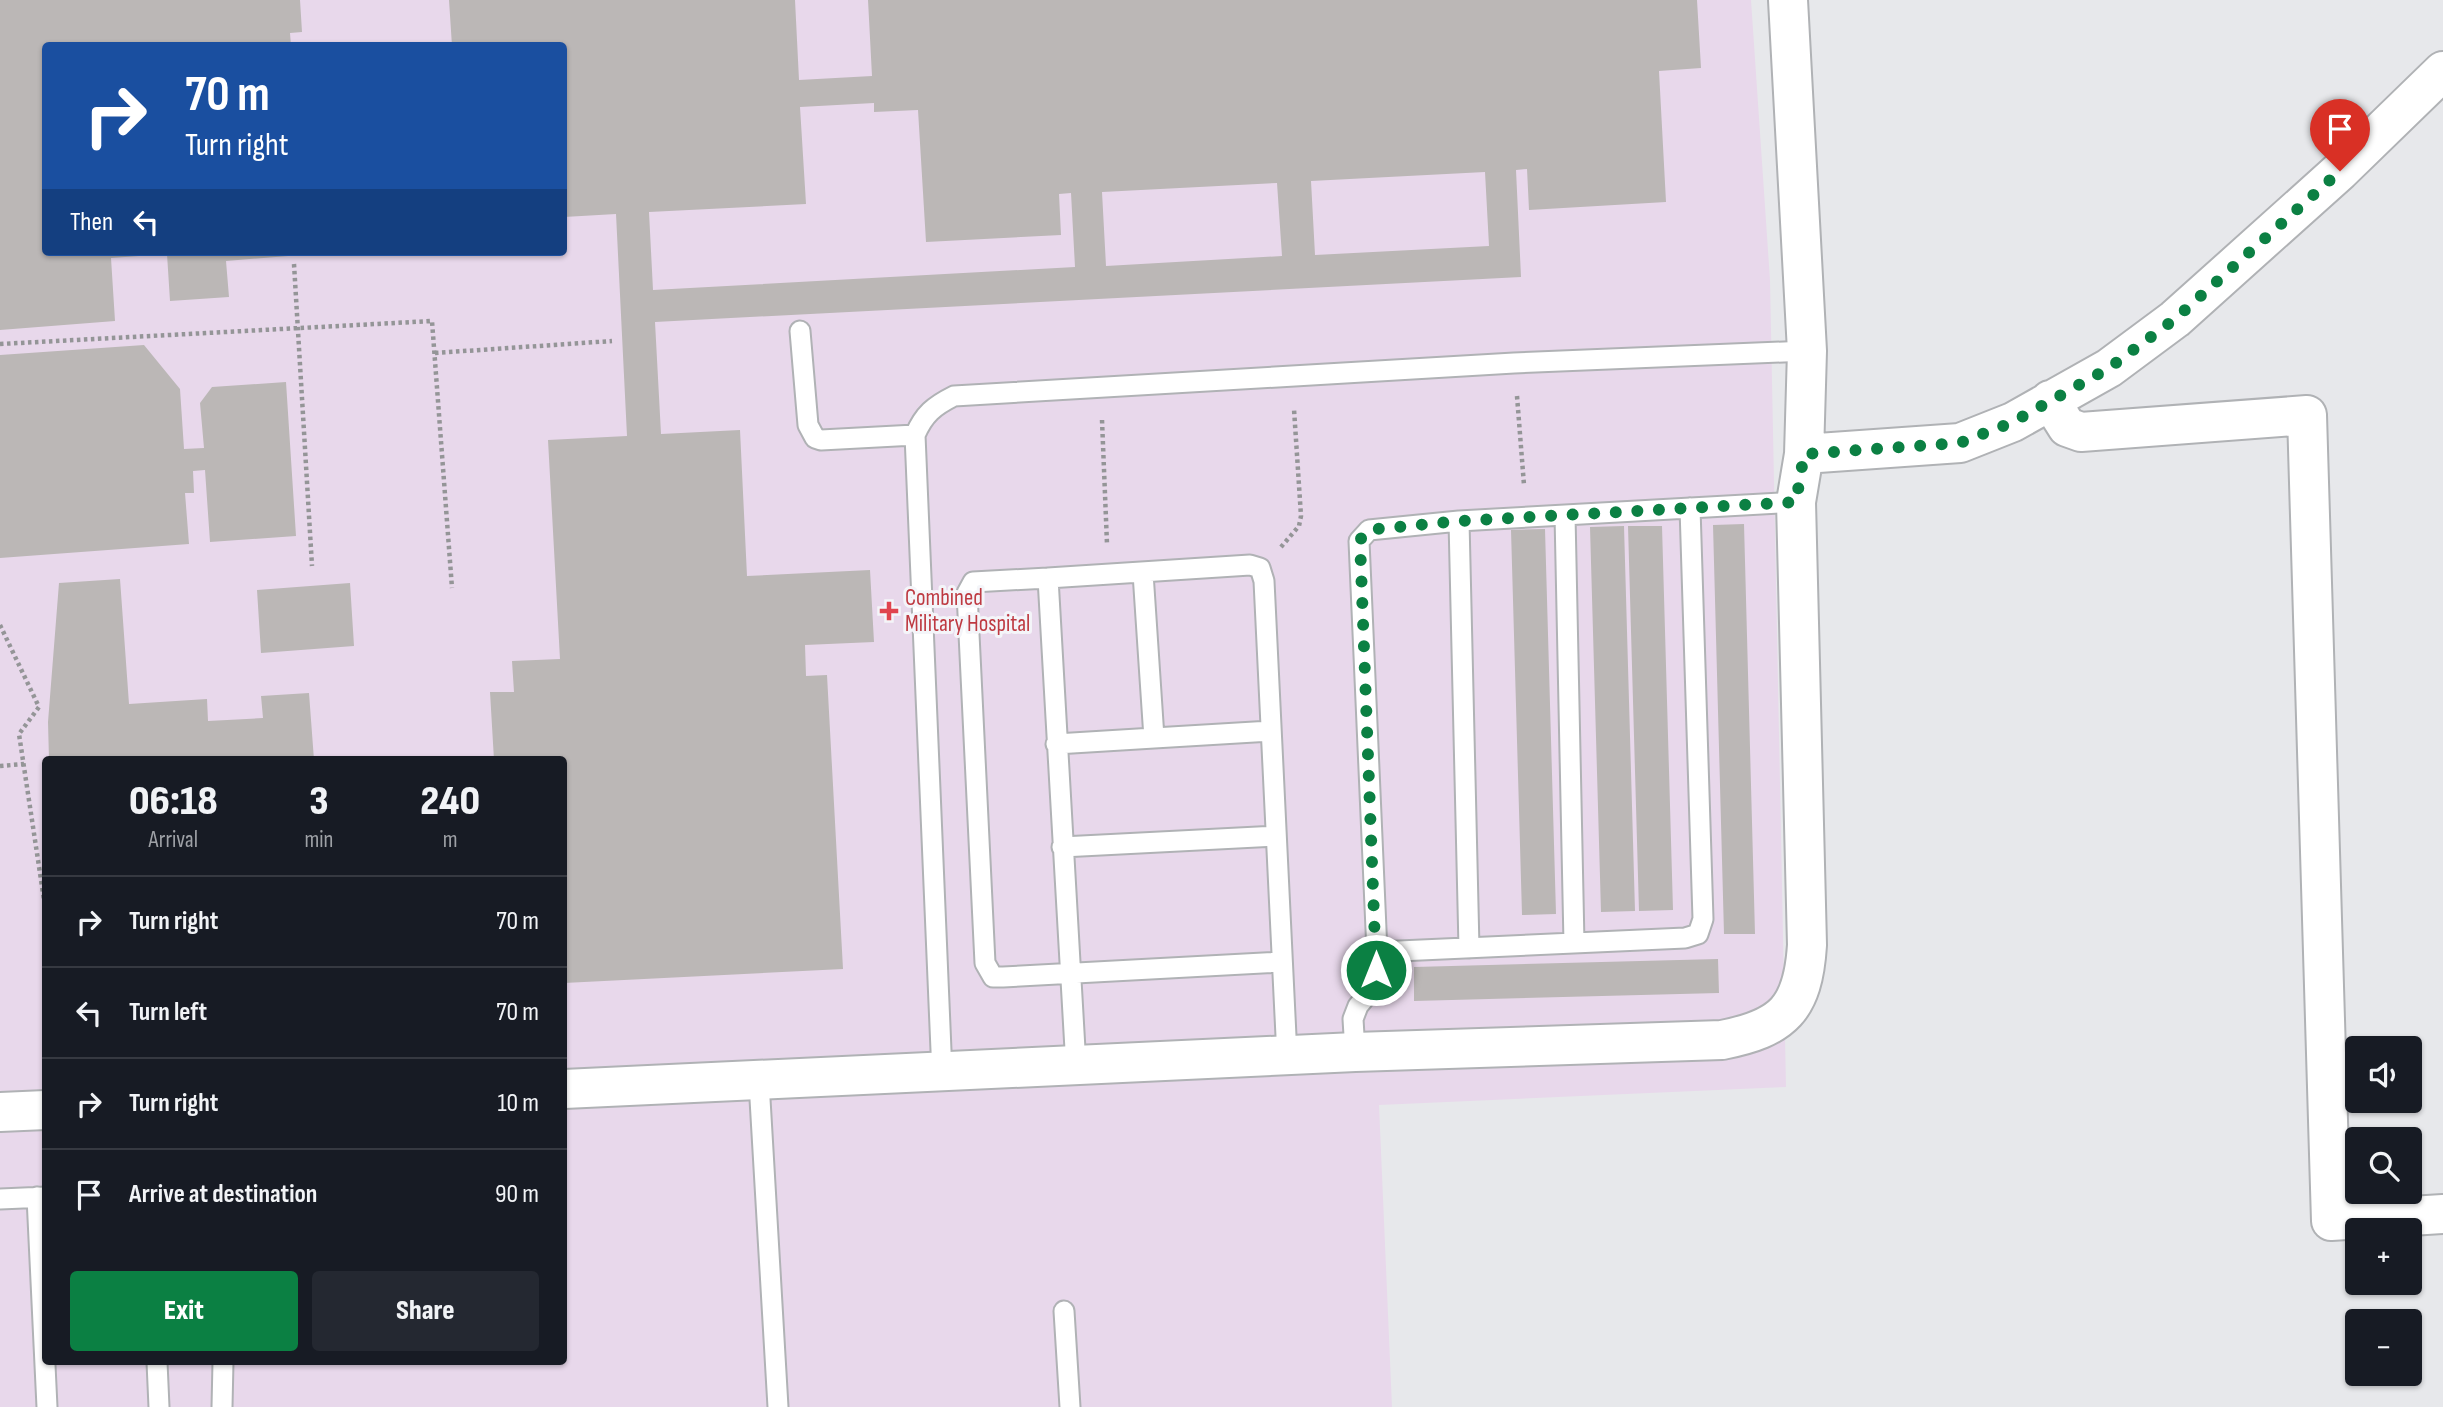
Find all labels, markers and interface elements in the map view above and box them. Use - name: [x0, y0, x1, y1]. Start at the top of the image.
- text: 70 m: [185, 66, 270, 125]
- icon: right: [70, 70, 161, 161]
- pin: [2310, 99, 2370, 171]
- icon: arrive: [2321, 110, 2359, 148]
- text: Turn right: [185, 126, 289, 165]
- icon: left: [127, 203, 165, 241]
- text: Then: [70, 207, 113, 238]
- place label: Combined Military Hospital: [905, 584, 1030, 638]
- marker: Combined Military Hospital: [879, 601, 899, 621]
- text: 06:18: [129, 776, 218, 827]
- text: 3: [309, 776, 329, 827]
- text: 240: [420, 776, 480, 827]
- text: Arrival: [149, 826, 198, 854]
- text: min: [305, 826, 333, 854]
- text: m: [443, 826, 458, 854]
- icon: right: [70, 903, 108, 941]
- text: Turn right: [129, 906, 218, 937]
- text: 70 m: [496, 906, 539, 937]
- position arrow: [1339, 933, 1413, 1007]
- icon: left: [70, 994, 108, 1032]
- text: Turn left: [129, 997, 207, 1028]
- text: 70 m: [496, 997, 539, 1028]
- map controls: [2345, 1036, 2422, 1386]
- button: sound: [2345, 1036, 2422, 1113]
- icon: right: [70, 1085, 108, 1123]
- text: Turn right: [129, 1088, 218, 1119]
- text: 10 m: [497, 1088, 539, 1119]
- button: search: [2345, 1127, 2422, 1204]
- icon: arrive: [70, 1176, 108, 1214]
- text: Arrive at destination: [129, 1179, 317, 1210]
- text: 90 m: [495, 1179, 539, 1210]
- button: +: [2345, 1218, 2422, 1295]
- button: Exit: [70, 1271, 298, 1351]
- button: Share: [312, 1271, 539, 1351]
- button: −: [2345, 1309, 2422, 1386]

